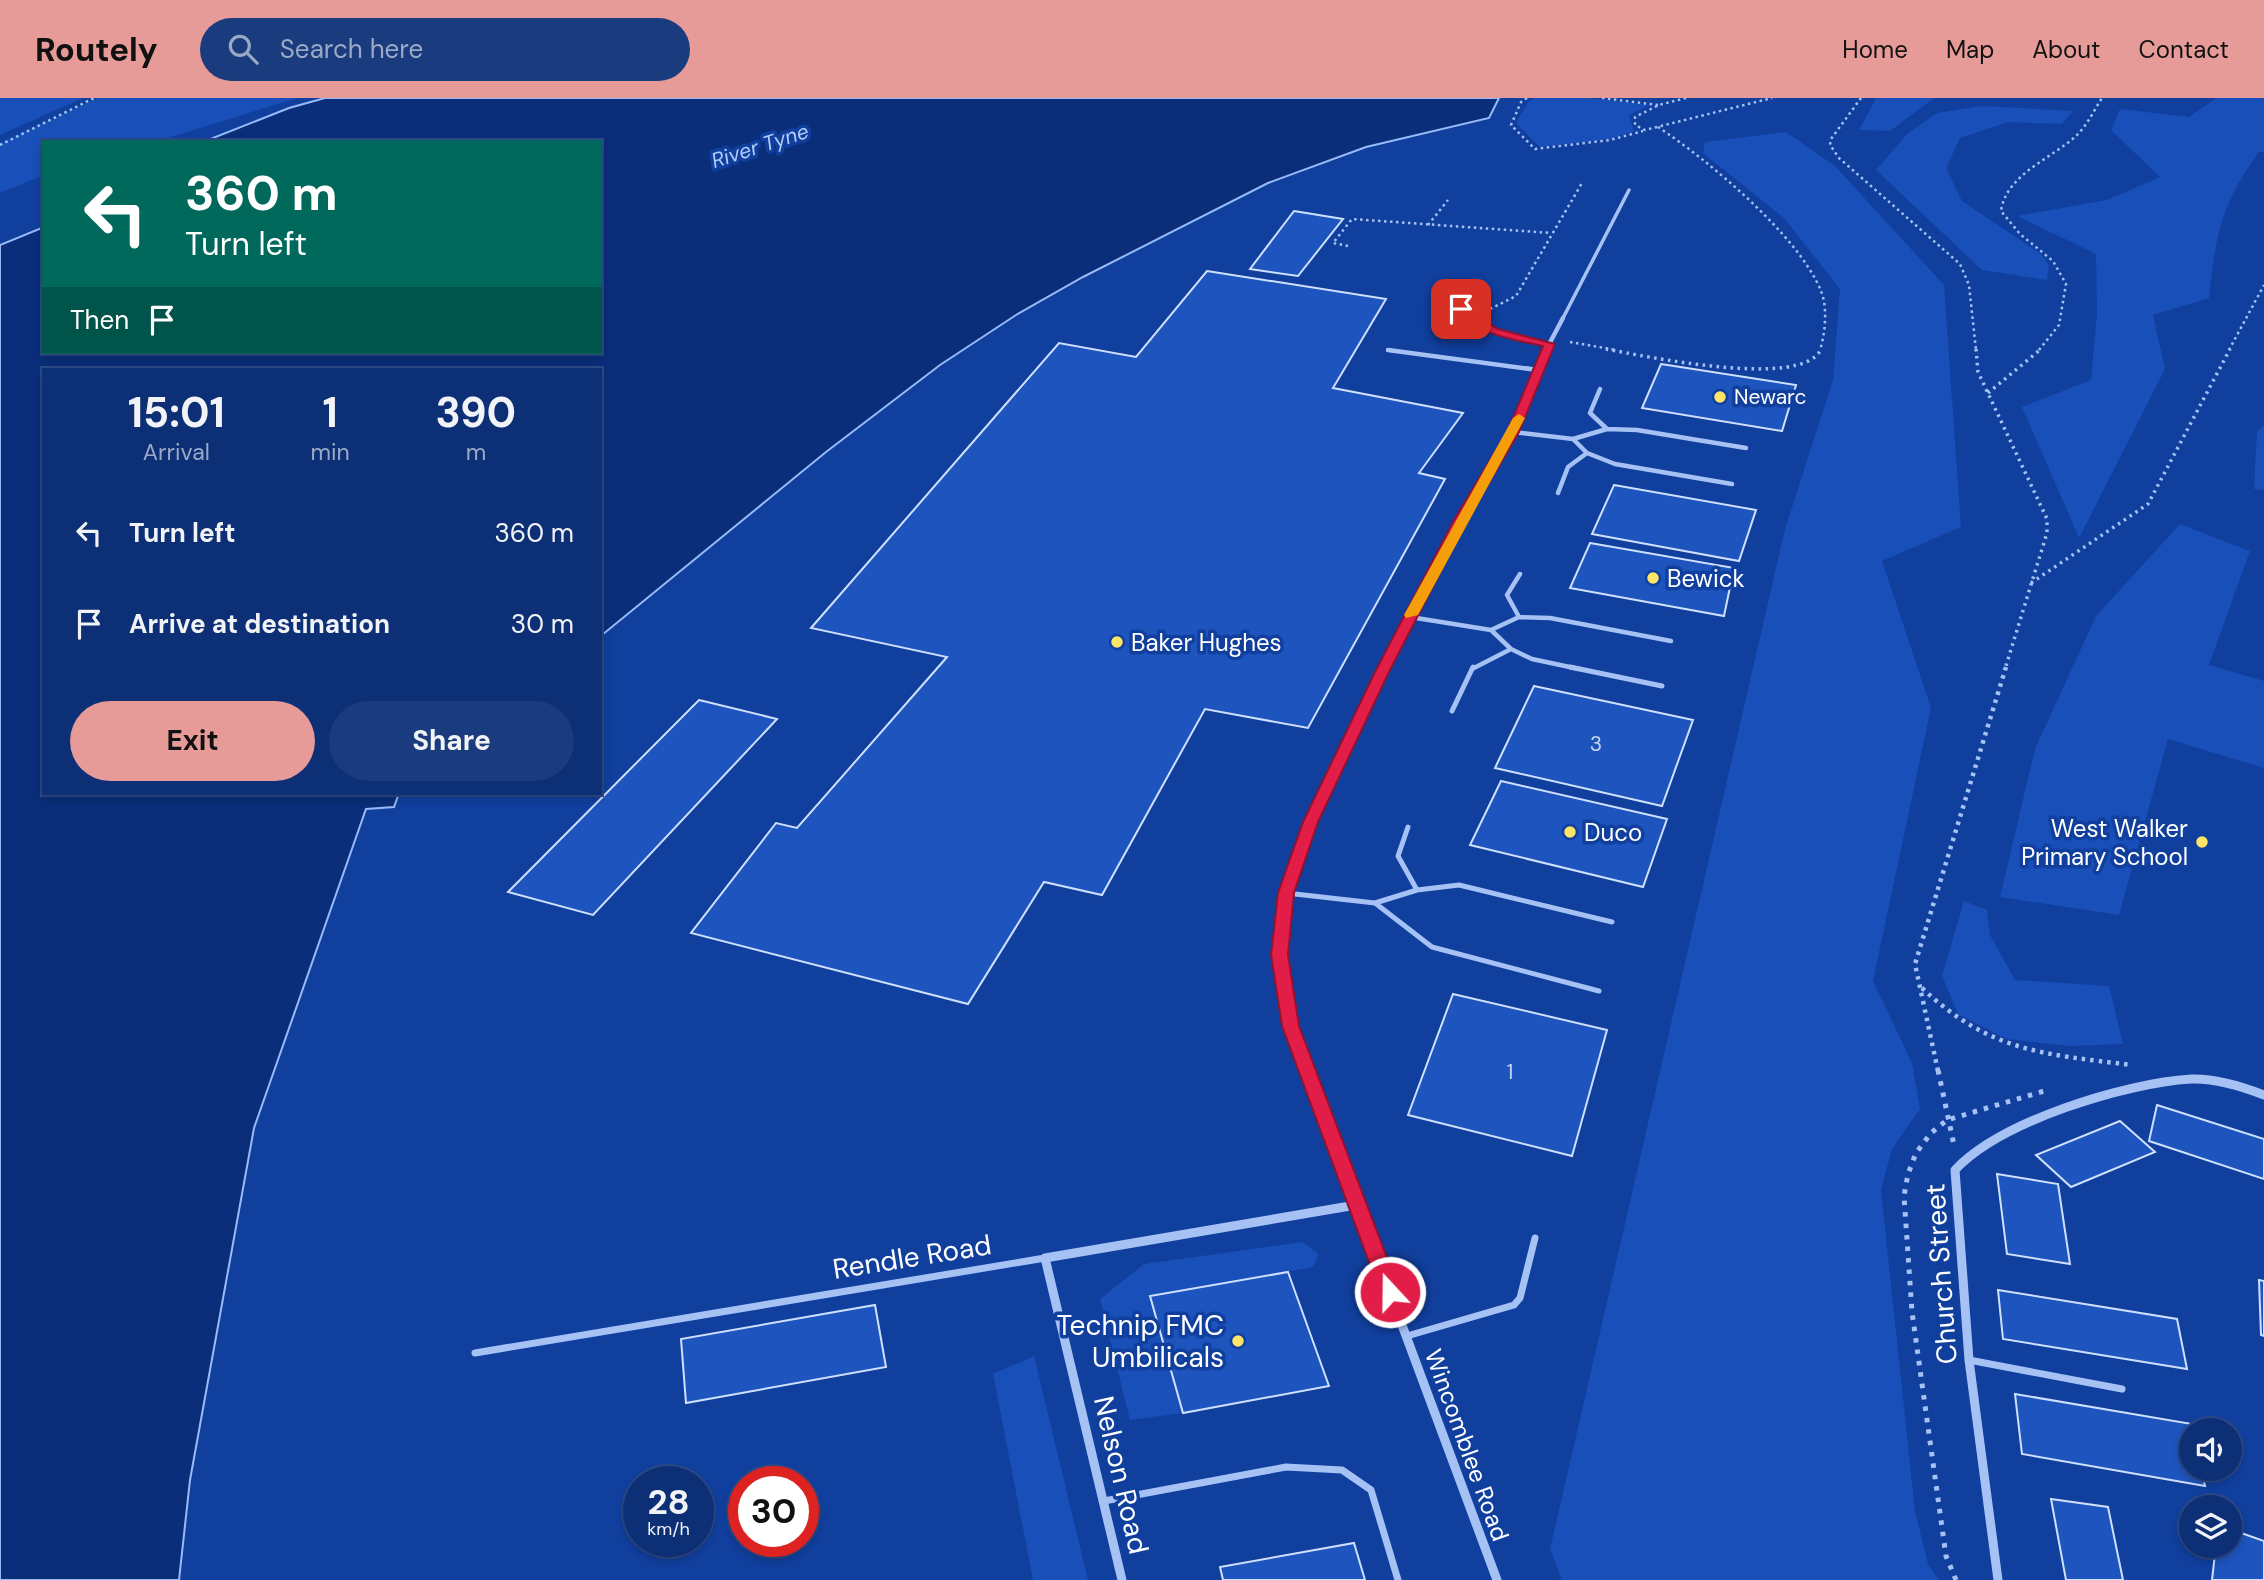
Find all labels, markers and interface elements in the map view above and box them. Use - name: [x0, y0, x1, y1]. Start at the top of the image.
- search box: [200, 18, 690, 81]
- text: Routely: [35, 28, 158, 71]
- icon: search: [224, 30, 262, 68]
- text: Search here: [280, 32, 423, 66]
- text: Home: [1842, 34, 1908, 65]
- text: Map: [1946, 34, 1994, 65]
- text: About: [2032, 34, 2101, 65]
- text: Contact: [2139, 34, 2229, 65]
- water label: River Tyne: [708, 117, 812, 175]
- text: 360 m: [185, 161, 338, 225]
- icon: left: [70, 168, 161, 259]
- text: Turn left: [185, 223, 307, 265]
- pin: [1431, 279, 1491, 339]
- icon: arrive: [1442, 290, 1480, 328]
- icon: arrive: [143, 301, 181, 339]
- text: Then: [70, 303, 129, 337]
- place label: Newarc: [1734, 383, 1806, 411]
- text: 15:01: [128, 385, 225, 440]
- text: 1: [323, 385, 338, 440]
- text: 390: [436, 385, 516, 440]
- marker: Newarc: [1712, 389, 1728, 405]
- text: Arrival: [143, 437, 210, 467]
- text: min: [311, 437, 350, 467]
- text: m: [466, 437, 486, 467]
- icon: left: [70, 514, 108, 552]
- text: Turn left: [129, 516, 236, 550]
- text: 360 m: [494, 516, 574, 550]
- place label: Bewick: [1667, 563, 1745, 594]
- marker: Bewick: [1645, 570, 1661, 586]
- icon: arrive: [70, 605, 108, 643]
- text: Arrive at destination: [129, 607, 390, 641]
- text: 30 m: [511, 607, 574, 641]
- place label: Baker Hughes: [1131, 627, 1282, 658]
- marker: Baker Hughes: [1109, 634, 1125, 650]
- button: Exit: [70, 701, 315, 781]
- button: Share: [329, 701, 574, 781]
- house number: 3: [1590, 730, 1602, 758]
- place label: West Walker Primary School: [2021, 813, 2188, 872]
- place label: Duco: [1584, 817, 1642, 848]
- marker: Duco: [1562, 824, 1578, 840]
- marker: West Walker Primary School: [2194, 834, 2210, 850]
- house number: 1: [1507, 1058, 1513, 1086]
- street label: Church Street: [1916, 1182, 1966, 1366]
- street label: Rendle Road: [830, 1226, 994, 1288]
- position arrow: [1353, 1255, 1427, 1329]
- place label: Technip FMC Umbilicals: [1056, 1307, 1224, 1376]
- marker: Technip FMC Umbilicals: [1230, 1333, 1246, 1349]
- street label: Wincomblee Road: [1418, 1345, 1516, 1545]
- street label: Nelson Road: [1085, 1392, 1157, 1558]
- map controls: [2179, 1418, 2242, 1558]
- button: sound: [2179, 1418, 2242, 1481]
- speed limit sign: 30: [728, 1466, 819, 1557]
- text: 28: [647, 1479, 690, 1525]
- button: layers: [2179, 1495, 2242, 1558]
- text: km/h: [647, 1517, 690, 1541]

